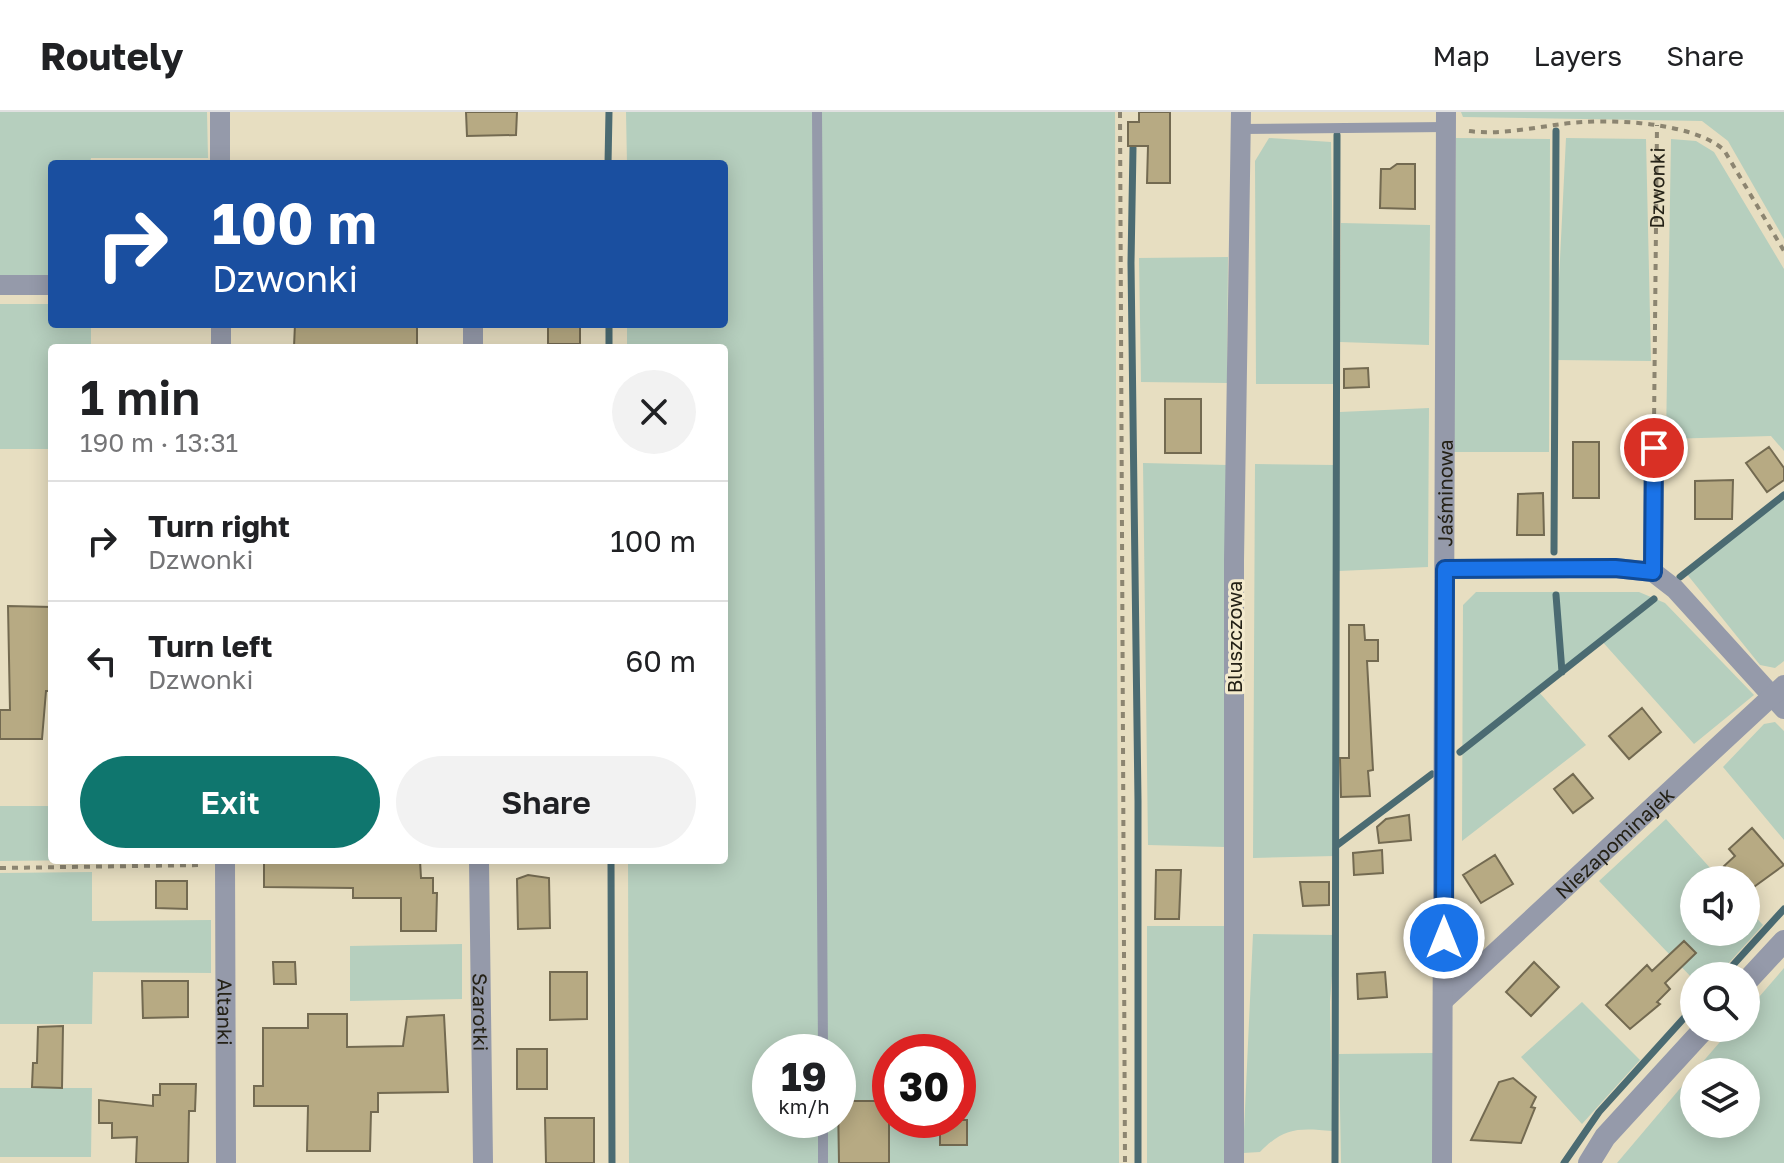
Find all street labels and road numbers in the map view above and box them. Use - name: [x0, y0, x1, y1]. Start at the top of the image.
- street label: Dzwonki: [1644, 147, 1669, 229]
- street label: Jaśminowa: [1432, 439, 1457, 547]
- street label: Bluszczowa: [1222, 581, 1246, 693]
- street label: Niezapominajek: [1550, 782, 1678, 903]
- street label: Szarotki: [468, 973, 494, 1051]
- street label: Altanki: [213, 978, 238, 1046]

